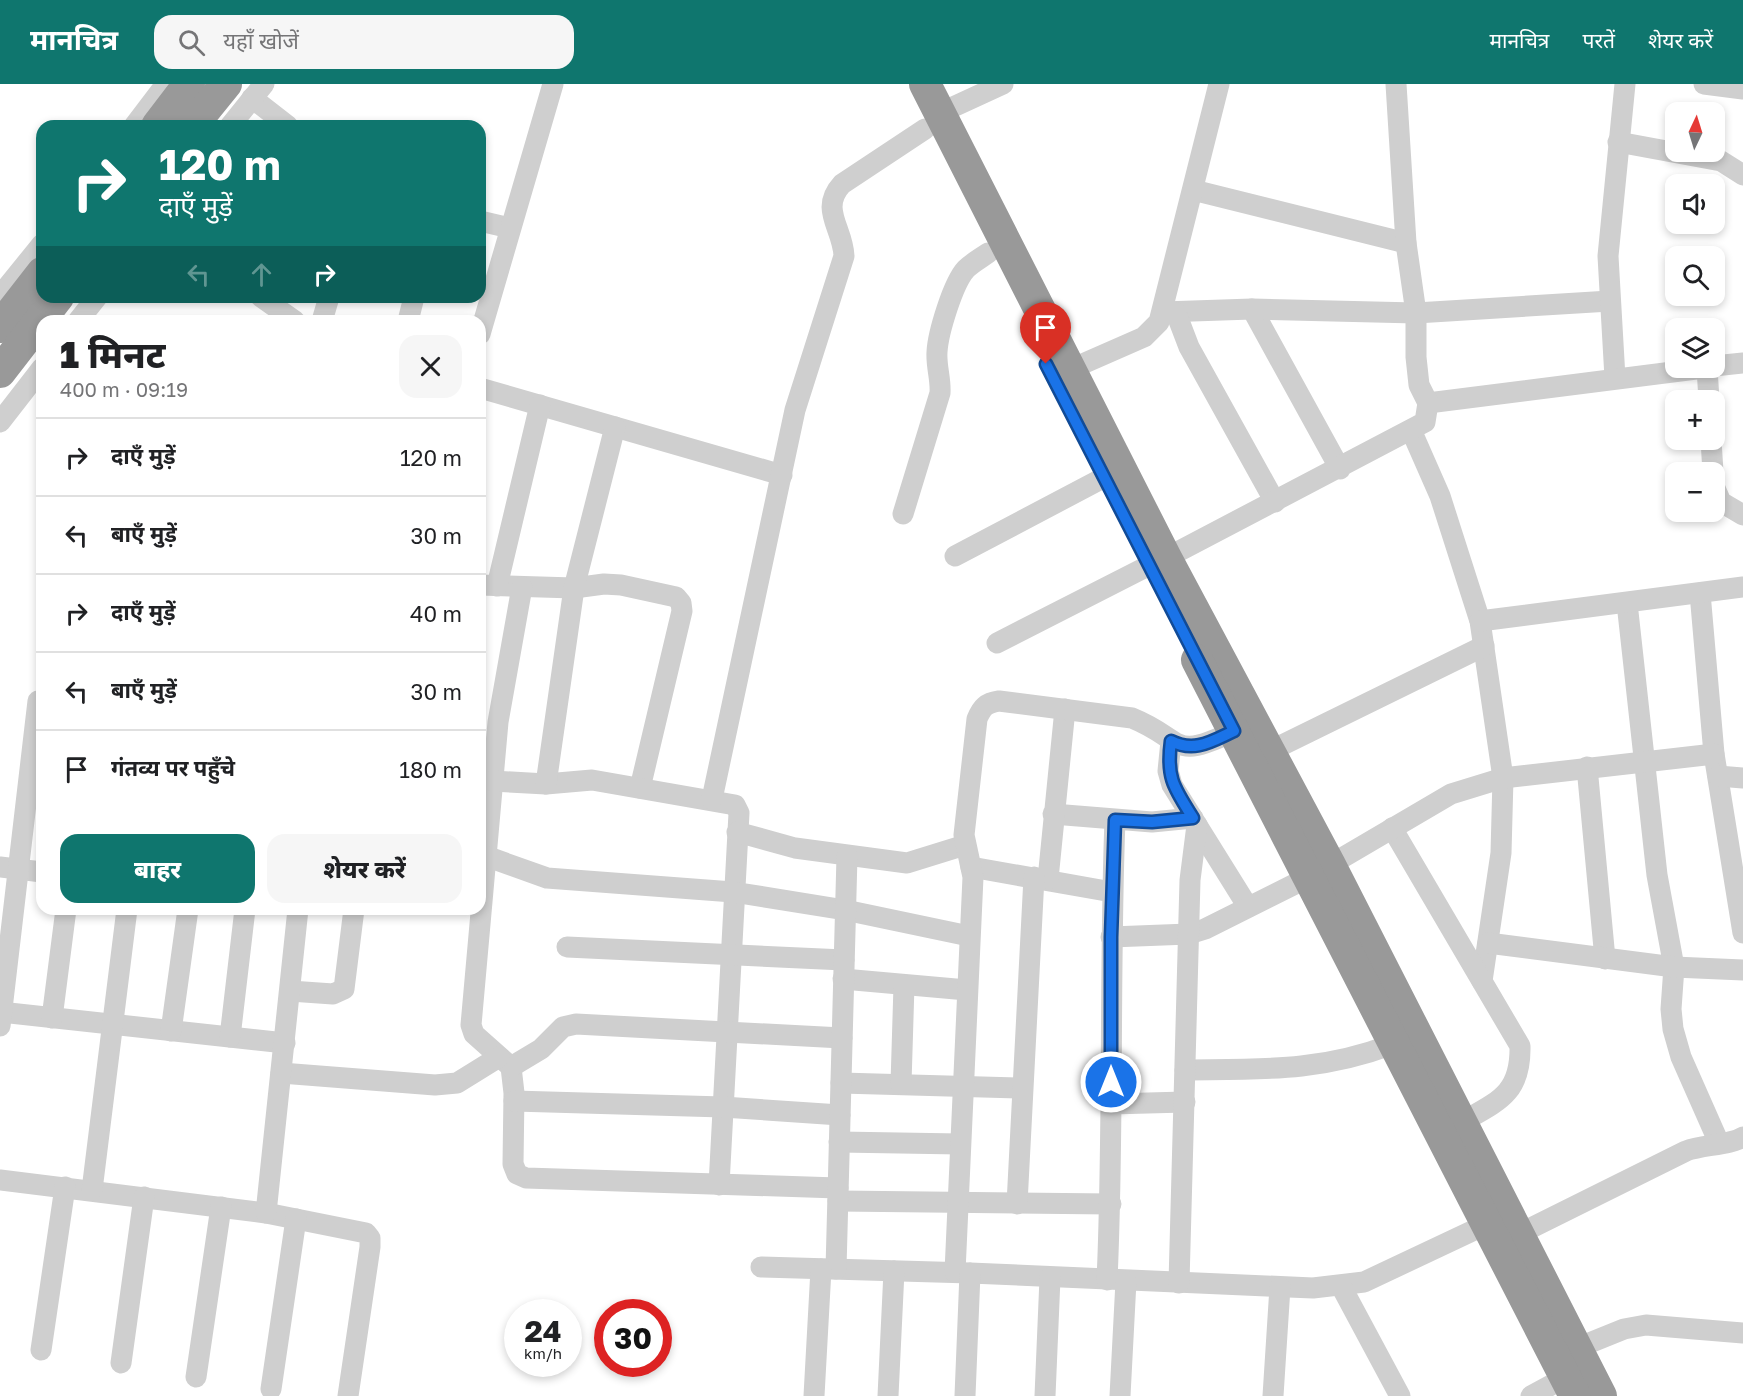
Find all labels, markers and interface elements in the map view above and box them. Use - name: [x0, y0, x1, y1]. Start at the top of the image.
- search box: [154, 15, 574, 69]
- text: मानचित्र: [30, 23, 118, 56]
- icon: search: [175, 26, 208, 59]
- text: यहाँ खोजें: [223, 27, 299, 54]
- text: मानचित्र: [1489, 27, 1549, 53]
- text: परतें: [1582, 27, 1615, 53]
- text: शेयर करें: [1648, 27, 1713, 53]
- north arrow: [1665, 102, 1725, 162]
- map controls: [1665, 102, 1725, 522]
- text: 120 m: [159, 139, 281, 189]
- icon: right: [60, 144, 138, 222]
- button: sound: [1665, 174, 1725, 234]
- text: दाएँ मुड़ें: [159, 190, 233, 222]
- button: search: [1665, 246, 1725, 306]
- icon: left: [182, 258, 215, 291]
- icon: ahead: [245, 258, 278, 291]
- icon: right: [308, 258, 341, 291]
- pin: [1020, 302, 1071, 364]
- icon: arrive: [1029, 311, 1062, 344]
- button: layers: [1665, 318, 1725, 378]
- text: 1 मिनट: [60, 333, 166, 376]
- button: close: [399, 335, 462, 398]
- text: 400 m · 09:19: [60, 377, 188, 401]
- button: +: [1665, 390, 1725, 450]
- icon: right: [60, 441, 93, 474]
- text: दाएँ मुड़ें: [111, 442, 176, 469]
- text: 120 m: [400, 444, 462, 471]
- button: −: [1665, 462, 1725, 522]
- icon: left: [60, 519, 93, 552]
- text: बाएँ मुड़ें: [111, 520, 177, 547]
- text: 30 m: [411, 522, 462, 549]
- icon: right: [60, 597, 93, 630]
- text: दाएँ मुड़ें: [111, 598, 176, 625]
- text: 40 m: [410, 600, 462, 627]
- icon: left: [60, 675, 93, 708]
- text: बाएँ मुड़ें: [111, 676, 177, 703]
- text: 30 m: [411, 678, 462, 705]
- icon: arrive: [60, 753, 93, 786]
- text: गंतव्य पर पहुँचे: [111, 754, 235, 781]
- text: 180 m: [399, 756, 462, 783]
- button: बाहर: [60, 834, 255, 903]
- button: शेयर करें: [267, 834, 462, 903]
- position arrow: [1079, 1050, 1143, 1114]
- speed limit sign: 30: [594, 1299, 672, 1377]
- text: 24: [524, 1313, 562, 1349]
- text: km/h: [524, 1344, 562, 1362]

